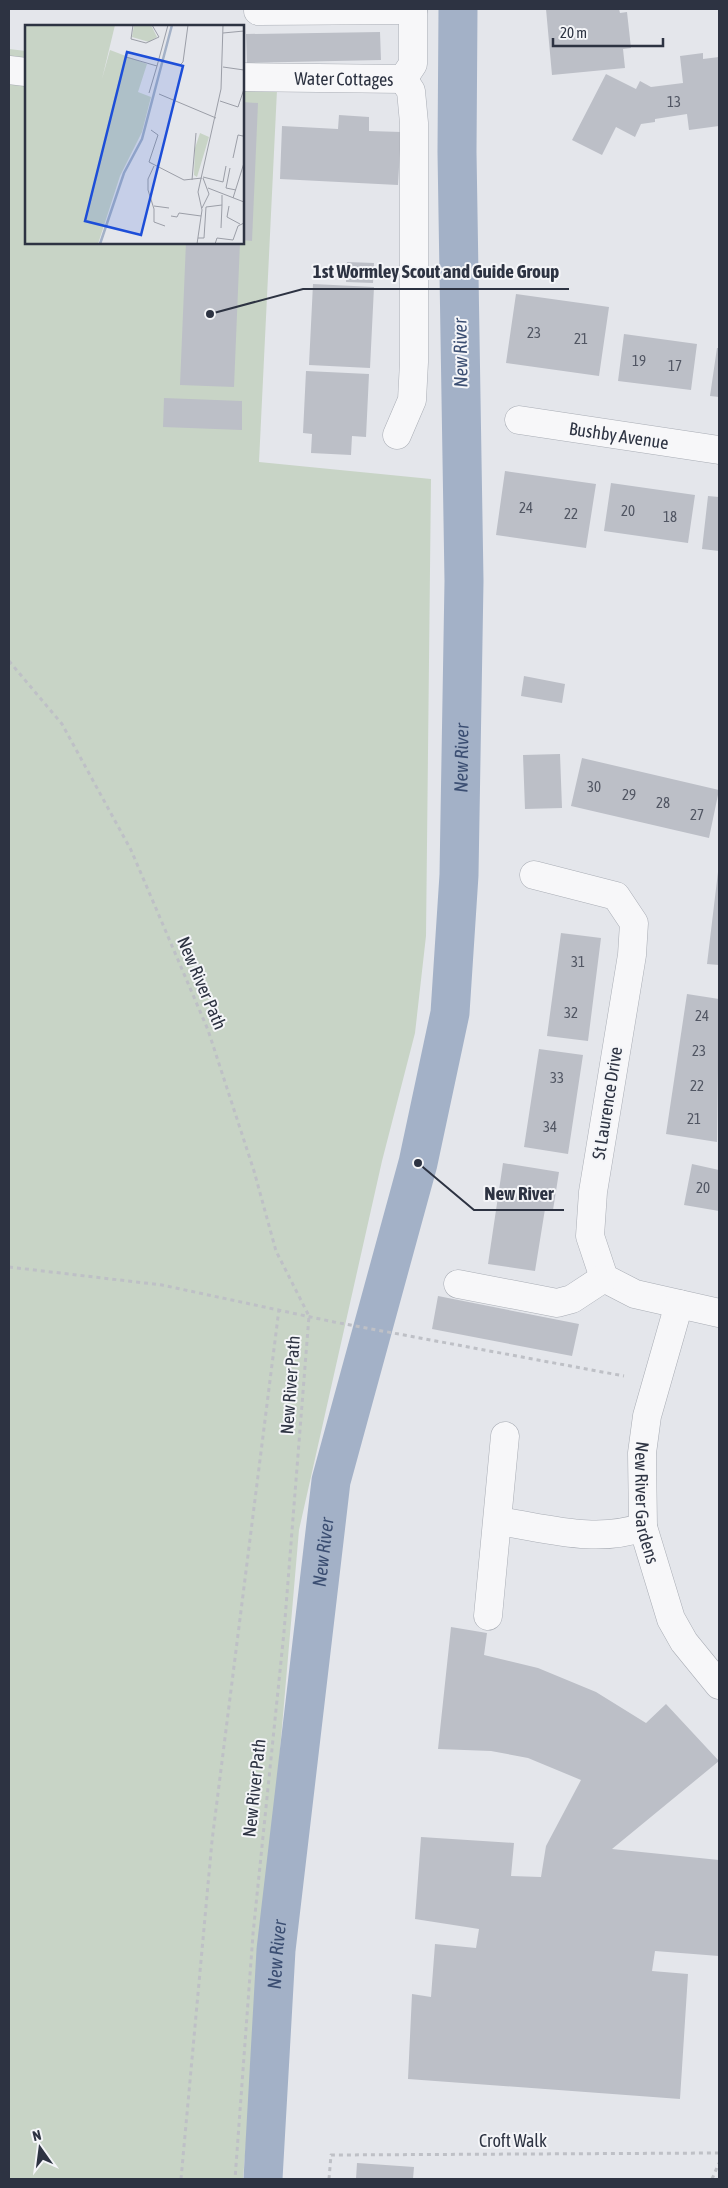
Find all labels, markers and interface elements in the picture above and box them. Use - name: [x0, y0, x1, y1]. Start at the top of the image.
- scale bar: [553, 15, 663, 47]
- text: 20 m: [560, 24, 587, 41]
- inset map: [25, 25, 244, 244]
- street label: Water Cottages: [294, 67, 394, 89]
- house number: 13: [667, 93, 681, 110]
- callout: 1st Wormley Scout and Guide Group: [303, 255, 569, 289]
- text: 1st Wormley Scout and Guide Group: [313, 260, 559, 282]
- water label: New River: [448, 317, 472, 388]
- house number: 23: [527, 324, 541, 341]
- house number: 21: [574, 330, 588, 347]
- house number: 19: [632, 352, 646, 369]
- house number: 17: [668, 357, 682, 374]
- street label: Bushby Avenue: [568, 417, 670, 453]
- house number: 24: [519, 499, 533, 516]
- house number: 20: [621, 502, 635, 519]
- house number: 22: [564, 505, 578, 522]
- house number: 18: [663, 508, 677, 525]
- water label: New River: [449, 722, 473, 793]
- house number: 30: [587, 778, 601, 795]
- house number: 29: [622, 786, 636, 803]
- house number: 28: [656, 794, 670, 811]
- house number: 27: [690, 806, 704, 823]
- street label: New River Path: [173, 933, 231, 1033]
- house number: 31: [571, 953, 585, 970]
- house number: 32: [564, 1004, 578, 1021]
- house number: 24: [695, 1007, 709, 1024]
- house number: 23: [692, 1042, 706, 1059]
- street label: St Laurence Drive: [588, 1045, 626, 1161]
- house number: 33: [550, 1069, 564, 1086]
- house number: 22: [690, 1077, 704, 1094]
- house number: 21: [687, 1110, 701, 1127]
- house number: 34: [543, 1118, 557, 1135]
- callout: New River: [474, 1176, 564, 1210]
- house number: 20: [696, 1179, 710, 1196]
- text: New River: [484, 1182, 554, 1204]
- street label: New River Path: [276, 1335, 304, 1435]
- street label: New River Gardens: [631, 1440, 664, 1566]
- water label: New River: [308, 1515, 338, 1588]
- street label: New River Path: [238, 1738, 270, 1838]
- water label: New River: [263, 1917, 291, 1990]
- north arrow: [15, 2123, 65, 2173]
- text: N: [31, 2127, 43, 2144]
- street label: Croft Walk: [479, 2130, 547, 2151]

